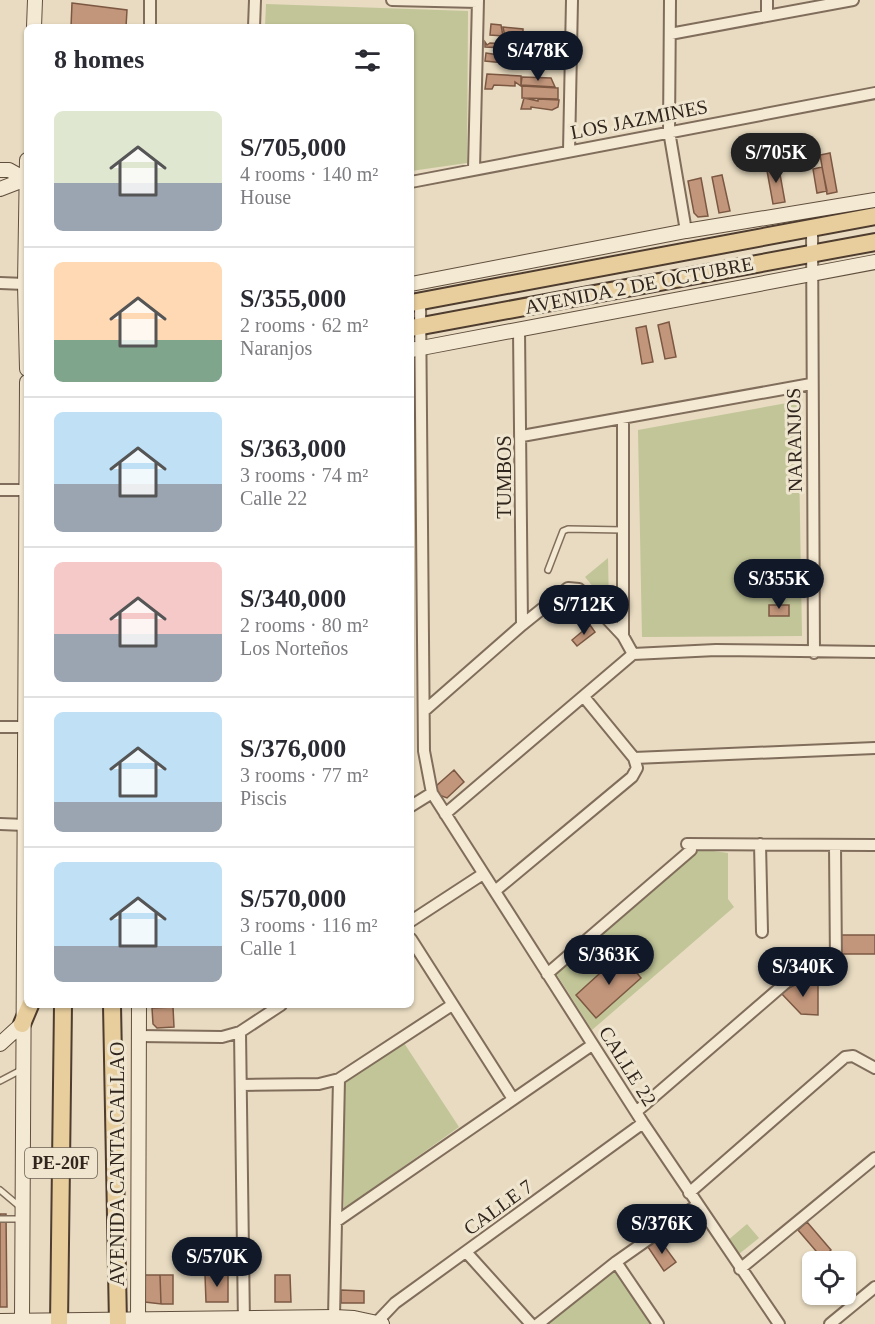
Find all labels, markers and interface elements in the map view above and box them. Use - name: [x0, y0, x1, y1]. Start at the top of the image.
- pin: S/478K: [489, 31, 587, 82]
- text: S/478K: [507, 39, 569, 61]
- icon: filters: [351, 44, 384, 77]
- text: 8 homes: [54, 45, 144, 74]
- street label: LOS JAZMINES: [568, 95, 710, 143]
- text: S/705,000: [240, 133, 346, 162]
- pin: S/705K: [727, 133, 825, 184]
- icon: home: [102, 135, 174, 207]
- text: S/705K: [745, 141, 807, 163]
- text: 4 rooms · 140 m²: [240, 163, 378, 185]
- text: House: [240, 186, 291, 208]
- street label: AVENIDA 2 DE OCTUBRE: [523, 252, 755, 318]
- text: S/355,000: [240, 284, 346, 313]
- icon: home: [102, 286, 174, 358]
- text: 2 rooms · 62 m²: [240, 314, 368, 336]
- text: Naranjos: [240, 337, 312, 359]
- street label: NARANJOS: [782, 388, 806, 492]
- text: S/363,000: [240, 434, 346, 463]
- street label: TUMBOS: [493, 435, 515, 519]
- icon: home: [102, 436, 174, 508]
- text: 3 rooms · 74 m²: [240, 464, 368, 486]
- text: Calle 22: [240, 487, 307, 509]
- pin: S/355K: [730, 559, 828, 610]
- text: S/355K: [748, 567, 810, 589]
- text: S/340,000: [240, 584, 346, 613]
- pin: S/712K: [535, 585, 633, 636]
- icon: home: [102, 586, 174, 658]
- text: S/712K: [553, 593, 615, 615]
- text: 2 rooms · 80 m²: [240, 614, 368, 636]
- text: Los Norteños: [240, 637, 348, 659]
- text: S/376,000: [240, 734, 346, 763]
- icon: home: [102, 736, 174, 808]
- text: 3 rooms · 77 m²: [240, 764, 368, 786]
- text: Piscis: [240, 787, 287, 809]
- text: S/570,000: [240, 884, 346, 913]
- icon: home: [102, 886, 174, 958]
- text: 3 rooms · 116 m²: [240, 914, 377, 936]
- pin: S/363K: [560, 935, 658, 986]
- text: Calle 1: [240, 937, 297, 959]
- text: S/363K: [578, 943, 640, 965]
- pin: S/340K: [754, 947, 852, 998]
- text: S/340K: [772, 955, 834, 977]
- street label: CALLE 22: [595, 1022, 661, 1110]
- street label: AVENIDA CANTA CALLAO: [106, 1042, 128, 1286]
- road number: PE-20F: [25, 1148, 97, 1178]
- street label: CALLE 7: [459, 1175, 537, 1239]
- pin: S/376K: [613, 1204, 711, 1255]
- text: S/376K: [631, 1212, 693, 1234]
- pin: S/570K: [168, 1237, 266, 1288]
- text: S/570K: [186, 1245, 248, 1267]
- map controls: [802, 1251, 856, 1305]
- button: locate: [802, 1251, 856, 1305]

